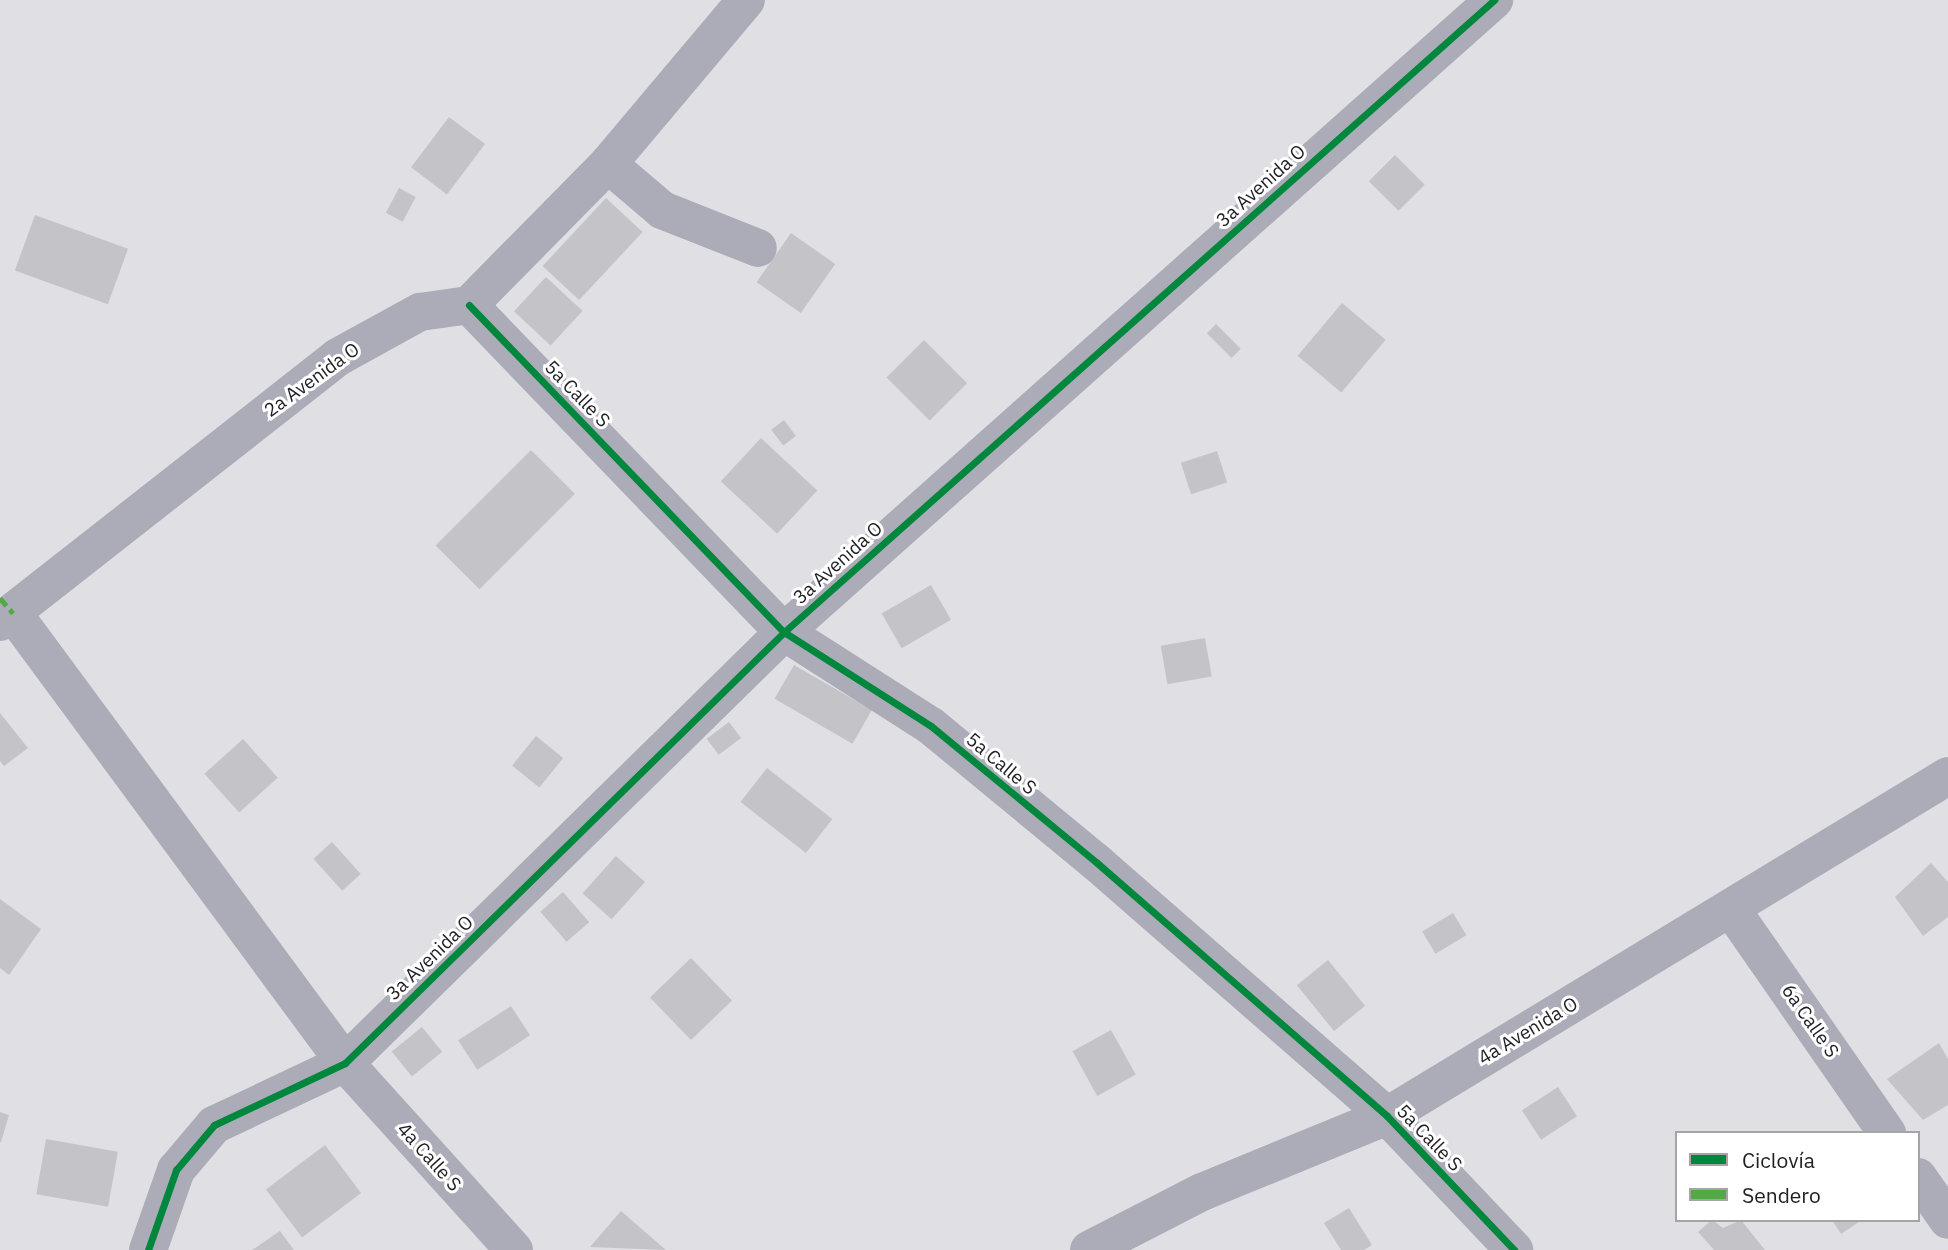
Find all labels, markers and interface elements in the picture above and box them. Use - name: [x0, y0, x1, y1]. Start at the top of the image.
- street label: 3a Avenida O: [1212, 140, 1310, 232]
- street label: 2a Avenida O: [260, 338, 364, 422]
- street label: 5a Calle S: [540, 356, 614, 432]
- street label: 3a Avenida O: [789, 517, 887, 609]
- street label: 5a Calle S: [961, 728, 1041, 800]
- street label: 3a Avenida O: [382, 911, 478, 1005]
- street label: 6a Calle S: [1777, 980, 1843, 1062]
- street label: 4a Avenida O: [1474, 992, 1582, 1070]
- street label: 5a Calle S: [1392, 1100, 1466, 1176]
- street label: 4a Calle S: [392, 1118, 466, 1196]
- legend: [1675, 1131, 1920, 1222]
- text: Ciclovía: [1742, 1146, 1815, 1174]
- text: Sendero: [1742, 1181, 1821, 1209]

